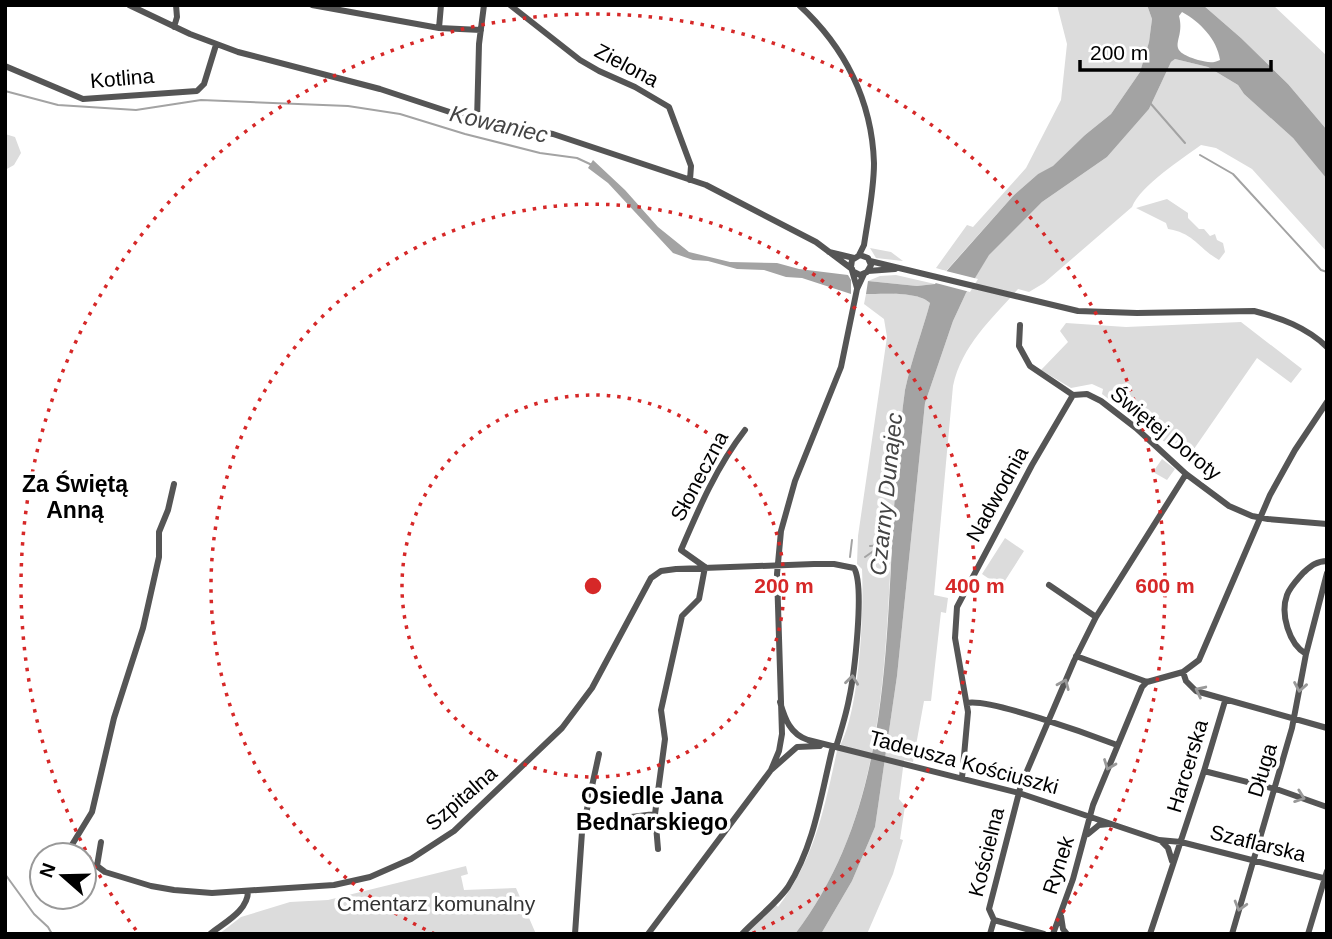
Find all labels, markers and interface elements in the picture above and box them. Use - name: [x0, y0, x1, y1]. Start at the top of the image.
- scale bar: [1080, 28, 1271, 72]
- street label: Zielona: [591, 39, 663, 91]
- text: 200 m: [1090, 41, 1148, 64]
- street label: Kotlina: [89, 64, 155, 92]
- water label: Kowaniec: [447, 100, 551, 148]
- street label: Świętej Doroty: [1106, 381, 1226, 485]
- water label: Czarny Dunajec: [865, 411, 908, 577]
- street label: Słoneczna: [666, 427, 732, 525]
- street label: Nadwodnia: [961, 442, 1033, 546]
- district label: Za Świętą Anną: [22, 470, 128, 523]
- centre of rings: [581, 574, 605, 598]
- text: 200 m: [754, 574, 814, 597]
- text: 400 m: [945, 574, 1005, 597]
- text: 600 m: [1135, 574, 1195, 597]
- one-way arrow: [844, 675, 859, 686]
- one-way arrow: [1055, 679, 1069, 691]
- one-way arrow: [1293, 681, 1308, 693]
- one-way arrow: [1195, 685, 1207, 699]
- street label: Harcerska: [1162, 717, 1212, 815]
- street label: Tadeusza Kościuszki: [867, 726, 1061, 798]
- street label: Długa: [1243, 740, 1281, 800]
- one-way arrow: [1103, 759, 1117, 771]
- street label: Szpitalna: [421, 761, 501, 835]
- district label: Osiedle Jana Bednarskiego: [576, 783, 728, 835]
- one-way arrow: [1294, 789, 1306, 803]
- street label: Kościelna: [964, 805, 1008, 899]
- street label: Szaflarska: [1208, 820, 1309, 866]
- street label: Rynek: [1038, 833, 1078, 897]
- north arrow: [28, 841, 98, 911]
- text: N: [35, 860, 60, 880]
- park label: Cmentarz komunalny: [337, 892, 536, 915]
- one-way arrow: [1233, 900, 1248, 912]

